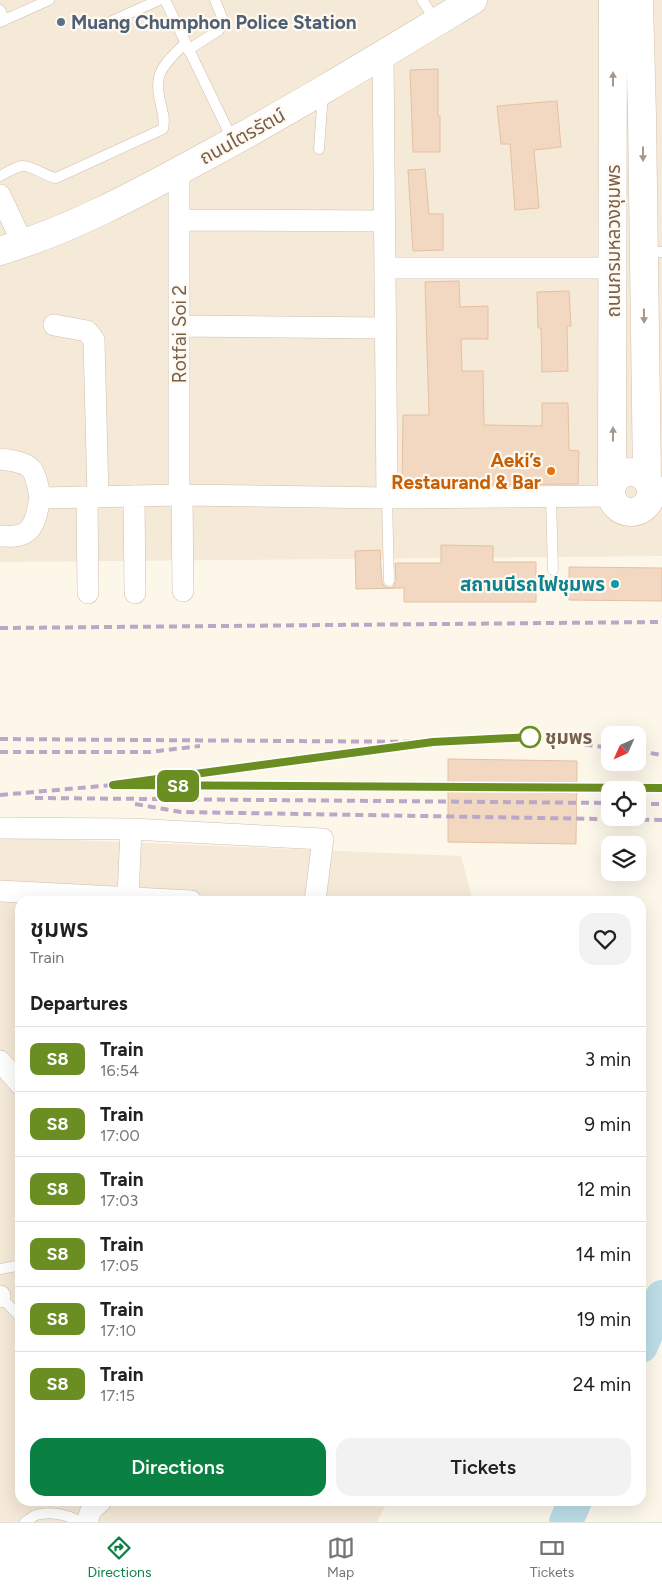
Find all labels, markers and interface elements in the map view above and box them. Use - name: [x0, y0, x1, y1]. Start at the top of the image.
- place label: Muang Chumphon Police Station: [71, 11, 356, 34]
- marker: Muang Chumphon Police Station: [55, 16, 67, 28]
- one-way arrow: [609, 71, 617, 87]
- street label: ถนนไตรรัตน์: [195, 103, 289, 169]
- one-way arrow: [639, 146, 647, 162]
- street label: ถนนกรมหลวงชุมพร: [602, 164, 625, 318]
- street label: Rotfai Soi 2: [168, 285, 191, 383]
- one-way arrow: [640, 308, 648, 324]
- one-way arrow: [609, 426, 617, 442]
- place label: Aeki’s Restaurand & Bar: [391, 449, 541, 494]
- marker: Aeki’s Restaurand & Bar: [545, 465, 557, 477]
- place label: สถานนีรถไฟชุมพร: [460, 573, 605, 596]
- marker: สถานนีรถไฟชุมพร: [609, 578, 621, 590]
- marker: ชุมพร: [519, 726, 541, 748]
- place label: ชุมพร: [545, 726, 592, 749]
- north arrow: [601, 726, 646, 771]
- map controls: [601, 726, 646, 881]
- line badge: S8: [156, 770, 200, 802]
- text: S8: [167, 775, 189, 797]
- button: locate: [601, 781, 646, 826]
- button: layers: [601, 836, 646, 881]
- button: heart: [579, 913, 631, 965]
- text: ชุมพร: [30, 914, 89, 943]
- text: Train: [30, 948, 64, 967]
- text: Departures: [30, 992, 128, 1015]
- text: Train: [100, 1038, 143, 1061]
- text: S8: [47, 1048, 68, 1070]
- text: 3 min: [585, 1048, 631, 1071]
- text: 16:54: [100, 1061, 139, 1080]
- text: Train: [100, 1103, 143, 1126]
- text: S8: [47, 1113, 68, 1135]
- text: 9 min: [584, 1113, 631, 1136]
- text: 17:00: [100, 1126, 140, 1145]
- text: Train: [100, 1168, 143, 1191]
- text: S8: [47, 1178, 68, 1200]
- text: 12 min: [577, 1178, 631, 1201]
- text: 17:03: [100, 1191, 138, 1210]
- text: Train: [100, 1233, 143, 1256]
- text: S8: [47, 1243, 68, 1265]
- text: 14 min: [575, 1243, 631, 1266]
- text: 17:05: [100, 1256, 139, 1275]
- text: Train: [100, 1298, 143, 1321]
- text: S8: [47, 1308, 68, 1330]
- text: 19 min: [577, 1308, 631, 1331]
- text: 17:10: [100, 1321, 136, 1340]
- text: Train: [100, 1363, 143, 1386]
- text: S8: [47, 1373, 68, 1395]
- text: 24 min: [573, 1373, 631, 1396]
- text: 17:15: [100, 1386, 135, 1405]
- button: Directions: [30, 1438, 326, 1496]
- button: Tickets: [336, 1438, 631, 1496]
- tab: Directions: [88, 1534, 151, 1581]
- tab: Map: [327, 1534, 355, 1581]
- tab: Tickets: [530, 1534, 574, 1581]

